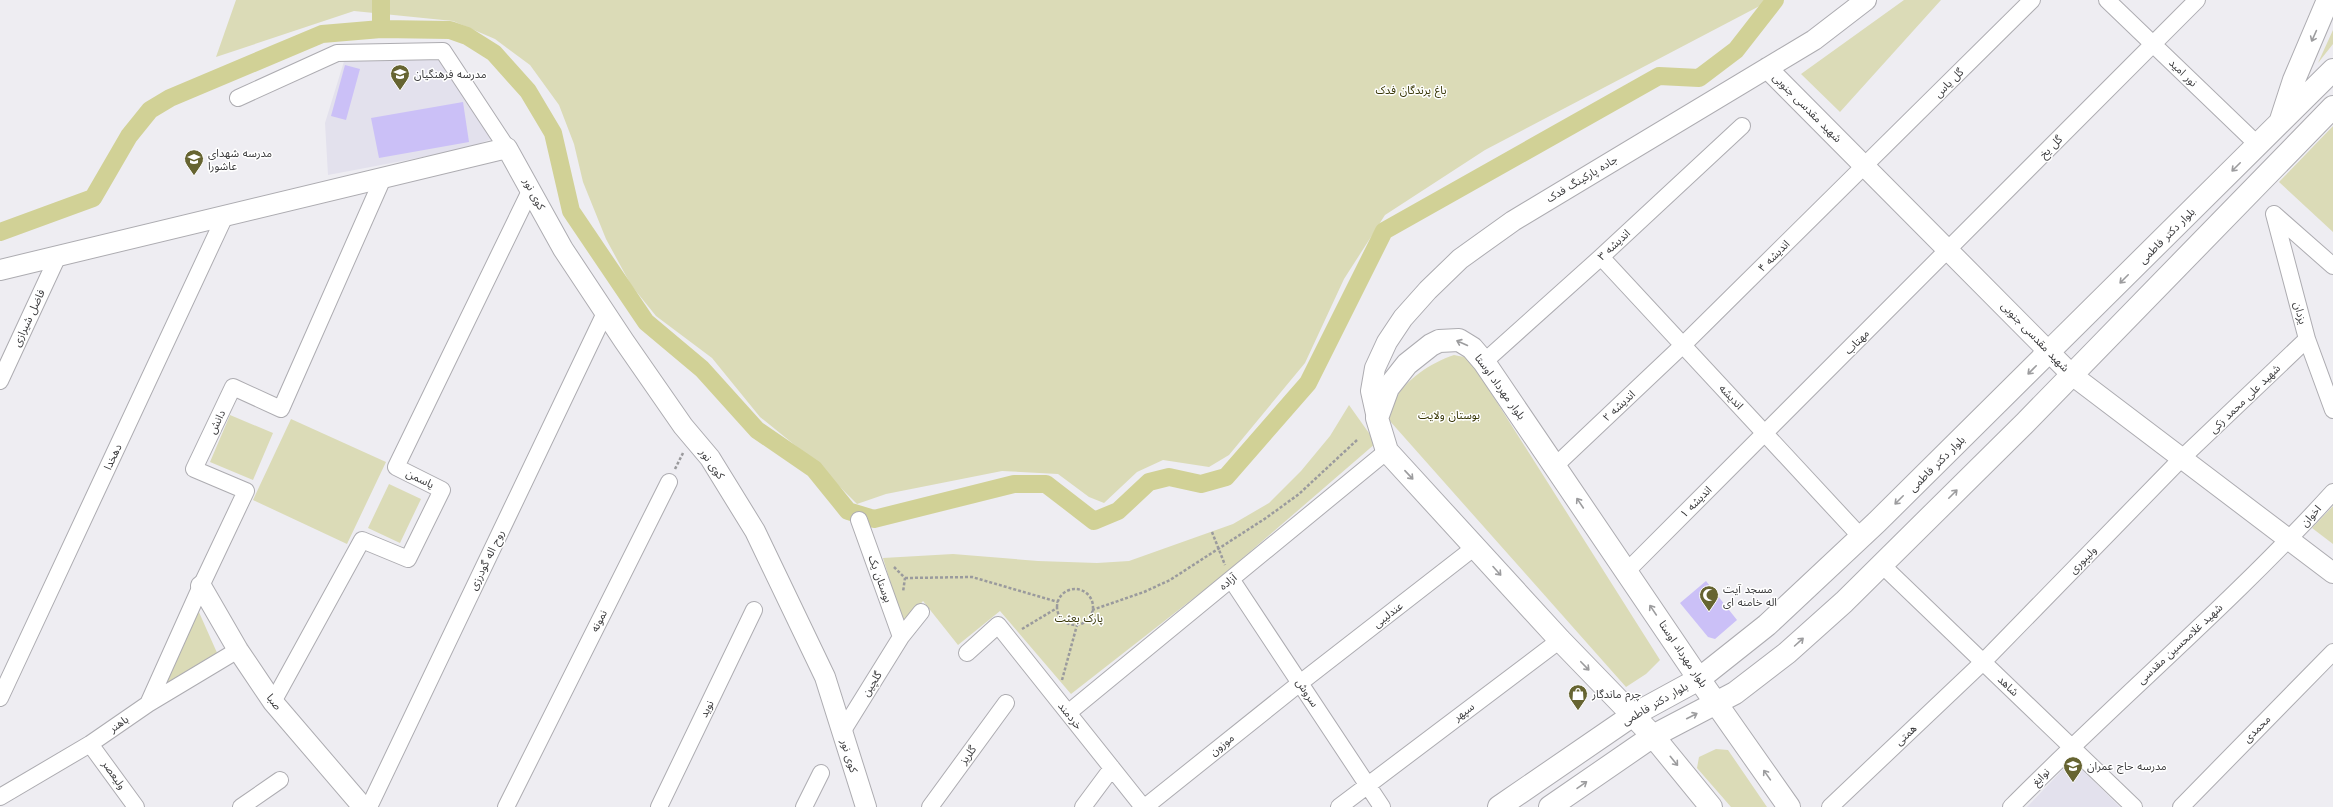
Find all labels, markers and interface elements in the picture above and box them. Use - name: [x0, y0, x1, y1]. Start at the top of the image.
- one-way arrow: [2310, 30, 2317, 42]
- street label: نور امید: [2166, 56, 2200, 90]
- school or university icon: مدرسه فرهنگیان: [389, 63, 411, 91]
- street label: گل یاس: [1932, 65, 1967, 100]
- place label: مدرسه فرهنگیان: [414, 68, 487, 81]
- street label: شهید مقدسی جنوبی: [1770, 71, 1844, 145]
- park label: باغ پرندگان فدک: [1375, 84, 1447, 98]
- street label: گل یخ: [2037, 133, 2066, 162]
- place label: مدرسه شهدای عاشورا: [208, 147, 272, 173]
- school or university icon: مدرسه شهدای عاشورا: [183, 148, 205, 176]
- street label: جاده پارکینگ فدک: [1544, 152, 1621, 206]
- one-way arrow: [2231, 162, 2241, 172]
- street label: کوی نور: [520, 175, 548, 212]
- street label: بلوار دکتر فاطمی: [2136, 205, 2198, 267]
- street label: اندیشه ۳: [1595, 227, 1633, 263]
- street label: اندیشه ۴: [1755, 237, 1793, 275]
- one-way arrow: [2119, 274, 2129, 283]
- street label: فاضل شیرازی: [10, 287, 48, 349]
- street label: شهید مقدسی جنوبی: [1998, 299, 2072, 375]
- street label: یزدان: [2291, 300, 2309, 326]
- street label: مهتاب: [1842, 327, 1872, 357]
- one-way arrow: [1456, 339, 1468, 346]
- street label: بلوار مهرداد اوستا: [1472, 352, 1528, 422]
- street label: شهید علی محمد زکی: [2207, 362, 2283, 436]
- one-way arrow: [2027, 365, 2037, 375]
- street label: اندیشه: [1716, 382, 1746, 412]
- street label: اندیشه ۲: [1600, 388, 1638, 424]
- street label: دانش: [206, 408, 228, 436]
- park label: بوستان ولایت: [1418, 409, 1480, 422]
- street label: بلوار دکتر فاطمی: [1906, 433, 1968, 495]
- street label: دهخدا: [101, 442, 125, 472]
- street label: کوی نور: [696, 446, 727, 482]
- street label: یاسمن: [404, 467, 436, 491]
- one-way arrow: [1404, 470, 1414, 480]
- street label: اندیشه ۱: [1677, 483, 1715, 521]
- one-way arrow: [1948, 489, 1958, 499]
- one-way arrow: [1894, 496, 1904, 505]
- one-way arrow: [1576, 497, 1584, 508]
- street label: اخوان: [2298, 503, 2324, 529]
- street label: روح اله گودرزی: [467, 528, 508, 593]
- street label: ولیپوری: [2067, 543, 2100, 577]
- street label: بوستان یک: [865, 554, 895, 604]
- one-way arrow: [1492, 566, 1501, 576]
- street label: آزاده: [1217, 571, 1240, 593]
- place label: مسجد آیت اله خامنه ای: [1723, 583, 1777, 609]
- mosque icon: مسجد آیت اله خامنه ای: [1698, 584, 1720, 612]
- street label: عندلیبی: [1371, 599, 1406, 631]
- street label: شهید غلامحسین مقدسی: [2135, 601, 2226, 687]
- one-way arrow: [1649, 605, 1657, 616]
- street label: نمونه: [588, 608, 610, 634]
- park label: پارک بعثت: [1055, 612, 1103, 626]
- street label: بلوار مهرداد اوستا: [1656, 618, 1710, 690]
- one-way arrow: [1794, 638, 1804, 647]
- one-way arrow: [1580, 661, 1590, 671]
- street label: گلچین: [859, 669, 886, 699]
- street label: شاهد: [1995, 673, 2021, 699]
- street label: سروش: [1293, 676, 1321, 710]
- street label: بلوار دکتر فاطمی: [1620, 680, 1690, 728]
- shop icon: چرم ماندگار: [1567, 683, 1589, 711]
- place label: چرم ماندگار: [1591, 688, 1642, 702]
- street label: صبا: [264, 691, 284, 713]
- street label: نوید: [697, 698, 717, 720]
- street label: خردمند: [1055, 700, 1085, 733]
- street label: سپهر: [1450, 700, 1478, 725]
- one-way arrow: [1686, 712, 1698, 719]
- street label: محمدی: [2241, 712, 2274, 745]
- street label: باهنر: [106, 713, 131, 736]
- street label: همتی: [1892, 722, 1920, 748]
- street label: موزون: [1207, 731, 1237, 759]
- street label: کوی نور: [838, 737, 860, 775]
- street label: گلریز: [956, 743, 979, 768]
- school or university icon: مدرسه حاج عمران: [2062, 755, 2084, 783]
- one-way arrow: [1669, 756, 1678, 766]
- street label: ولیعصر: [99, 757, 129, 792]
- place label: مدرسه حاج عمران: [2087, 760, 2167, 774]
- street label: نوابغ: [2029, 765, 2053, 789]
- one-way arrow: [1763, 770, 1771, 781]
- one-way arrow: [1577, 781, 1588, 789]

